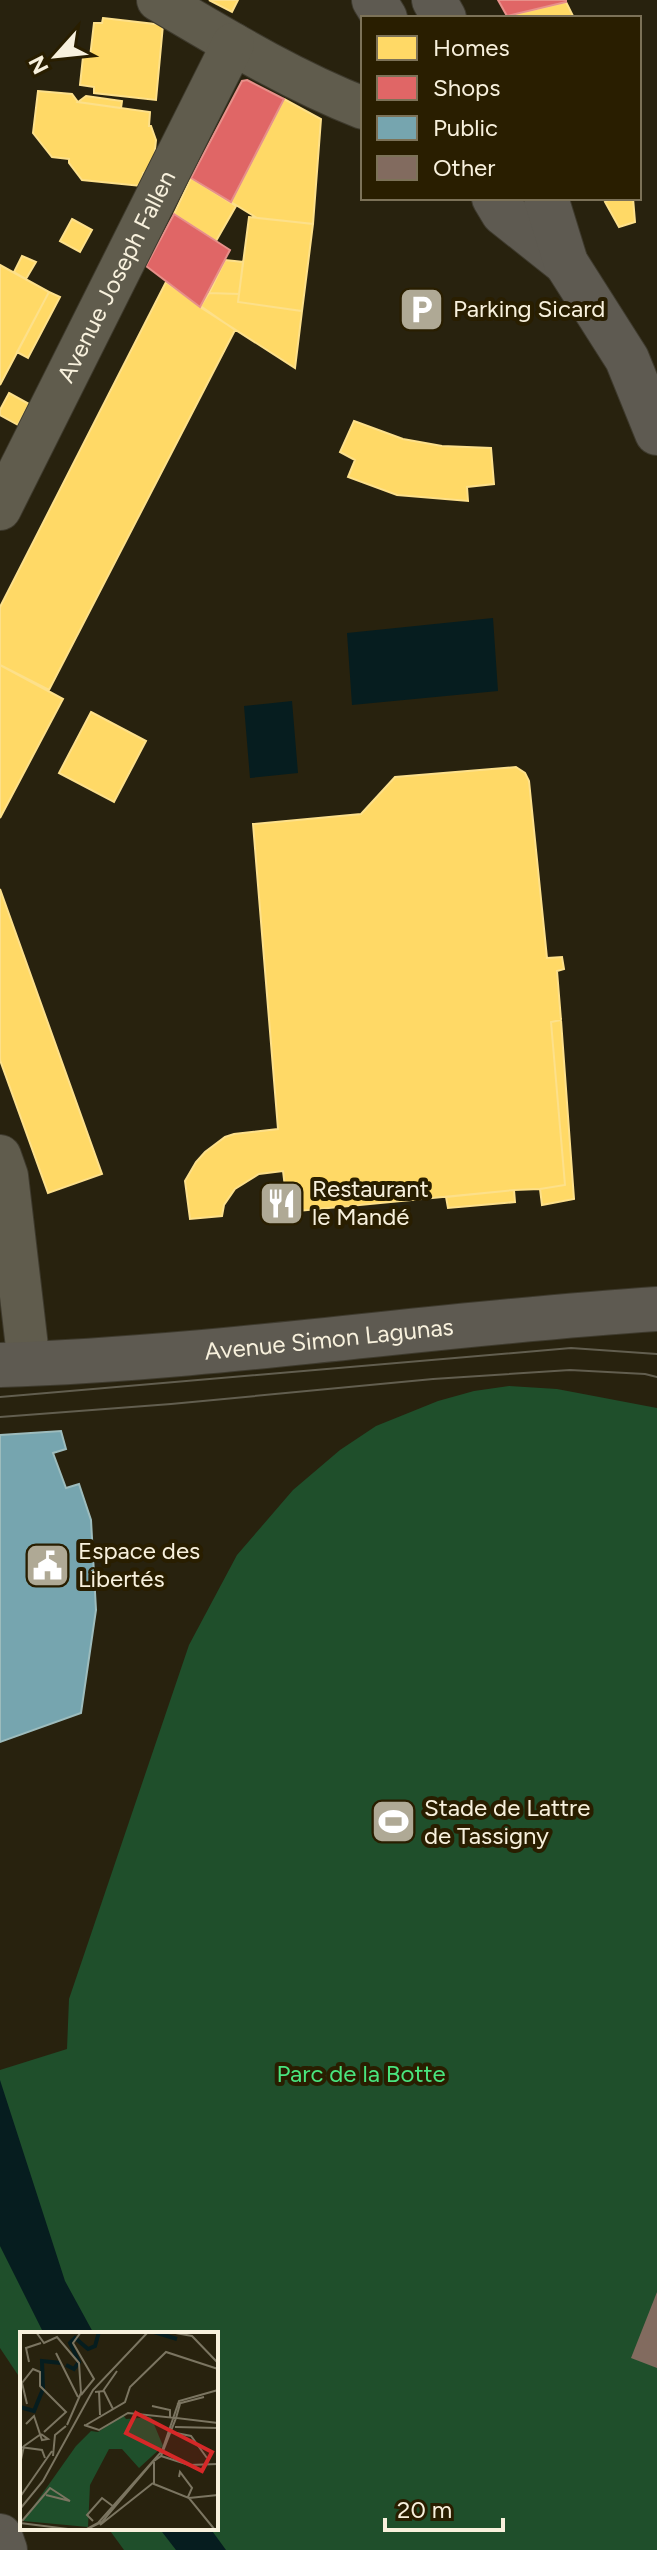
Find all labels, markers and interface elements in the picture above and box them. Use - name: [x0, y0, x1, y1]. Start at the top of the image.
- north arrow: [16, 16, 96, 96]
- legend: [361, 16, 641, 200]
- text: Homes: [433, 33, 510, 62]
- text: N: [23, 51, 55, 79]
- text: Shops: [433, 73, 500, 102]
- text: Public: [433, 113, 498, 142]
- text: Other: [433, 153, 495, 182]
- street label: Avenue Joseph Fallen: [51, 165, 181, 387]
- parking icon: Parking Sicard: [398, 285, 446, 333]
- place label: Parking Sicard: [453, 294, 605, 323]
- place label: Restaurant le Mandé: [312, 1174, 429, 1231]
- restaurant icon: Restaurant le Mandé: [257, 1179, 305, 1227]
- street label: Avenue Simon Lagunas: [203, 1312, 455, 1366]
- place label: Espace des Libertés: [78, 1536, 200, 1593]
- public building icon: Espace des Libertés: [23, 1541, 71, 1589]
- place label: Stade de Lattre de Tassigny: [424, 1793, 590, 1850]
- sports icon: Stade de Lattre de Tassigny: [369, 1798, 417, 1846]
- park label: Parc de la Botte: [276, 2059, 446, 2088]
- inset map: [20, 2332, 218, 2530]
- scale bar: [385, 2482, 503, 2532]
- text: 20 m: [397, 2495, 452, 2524]

